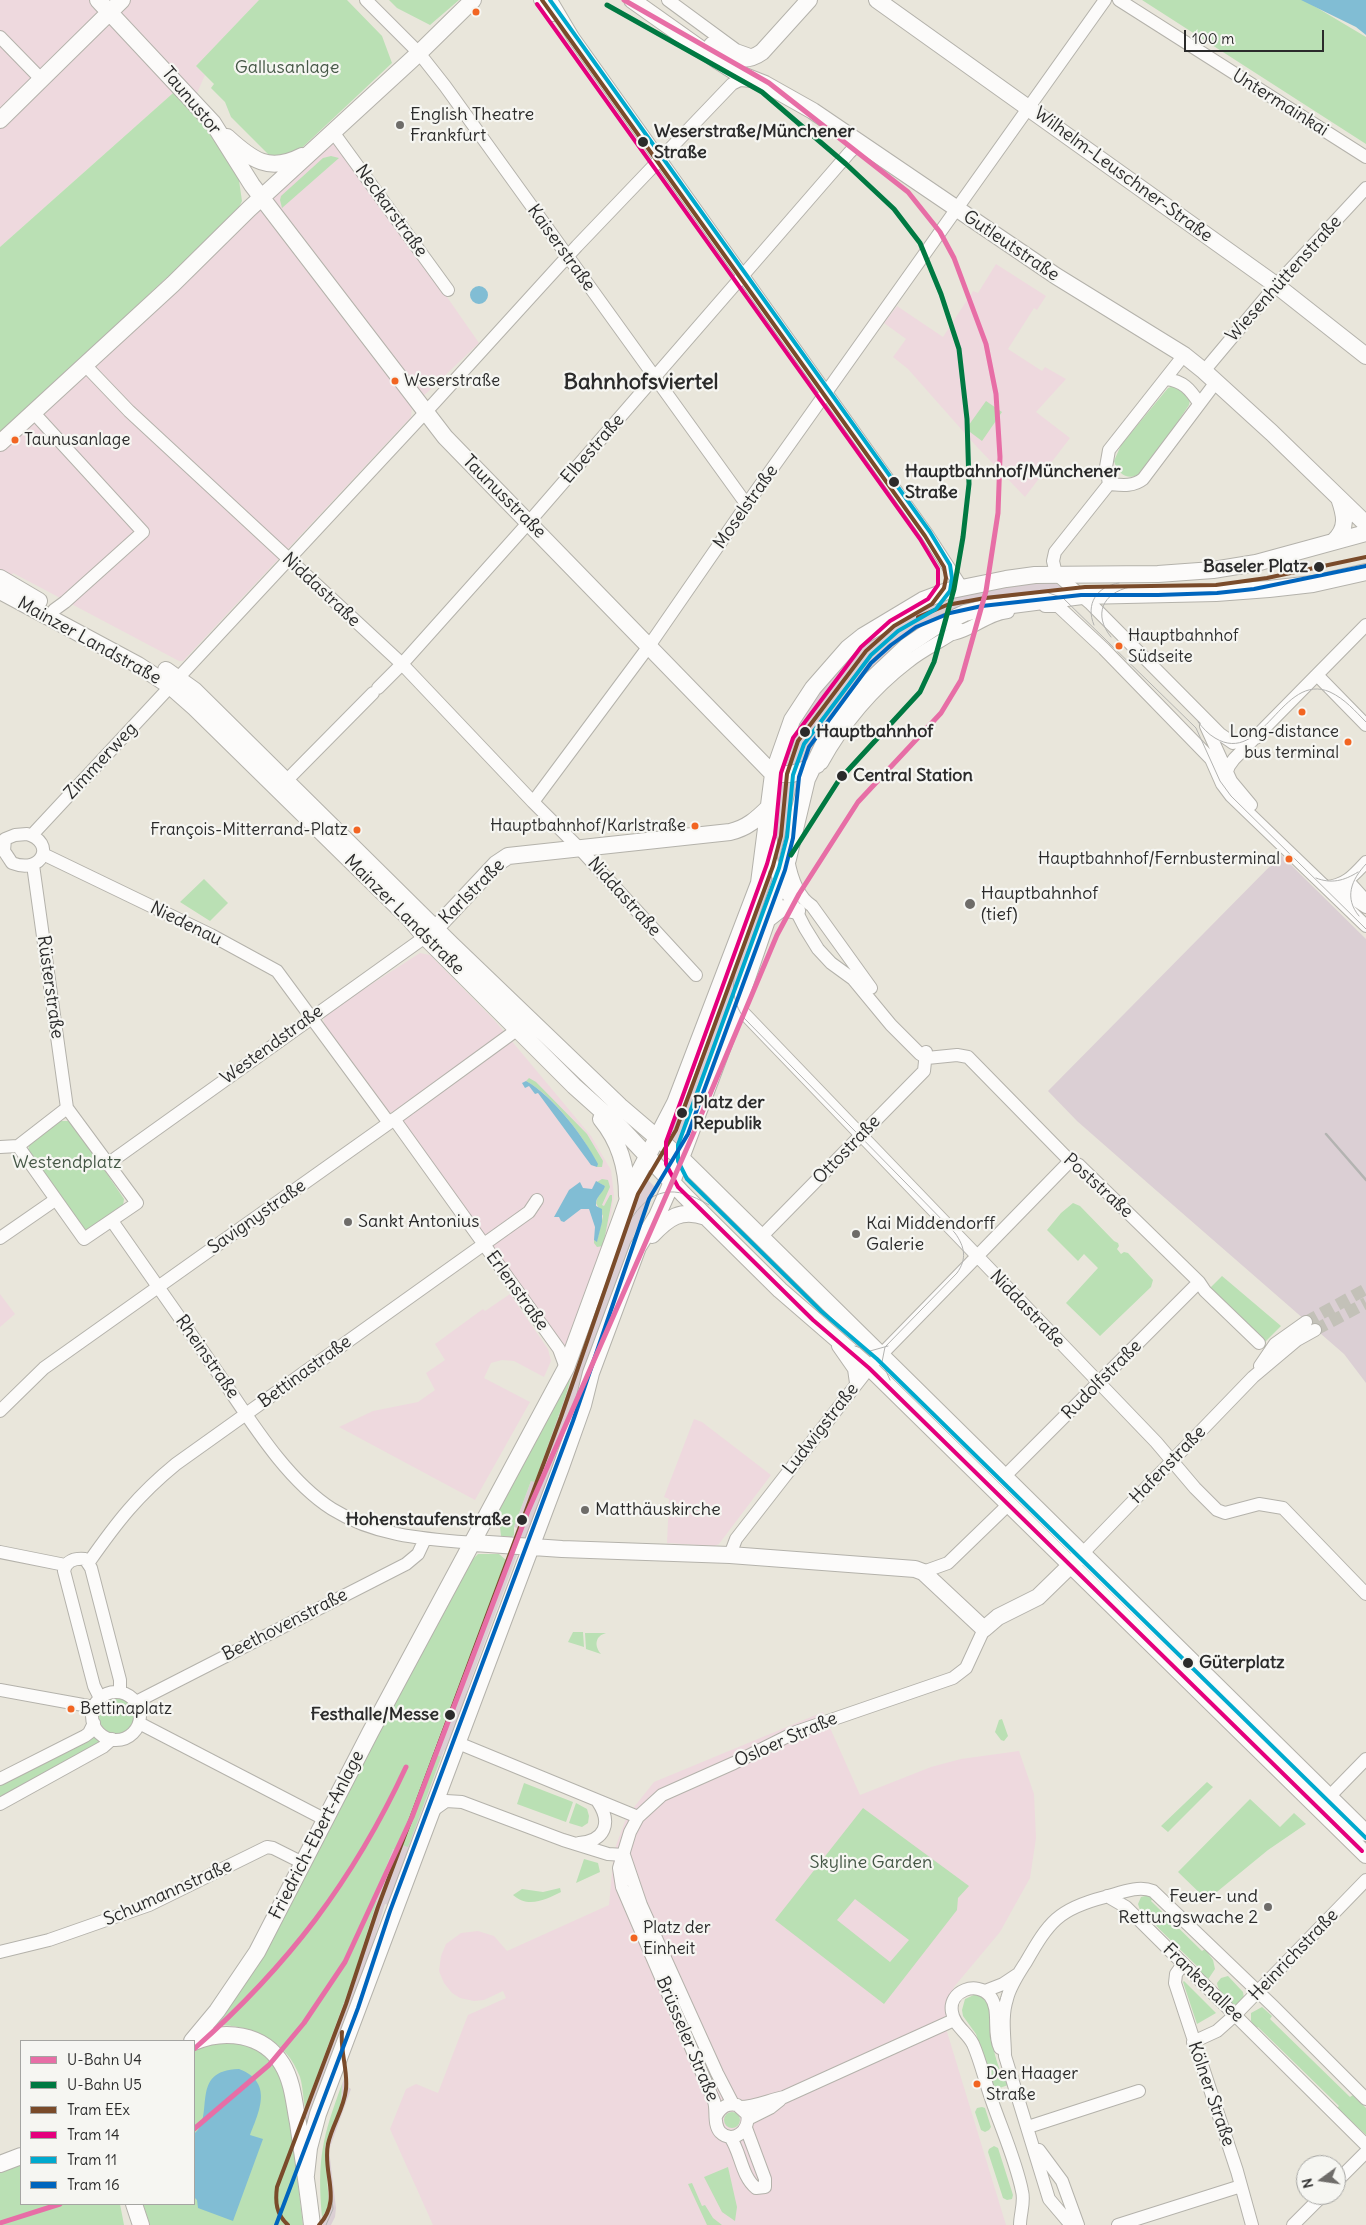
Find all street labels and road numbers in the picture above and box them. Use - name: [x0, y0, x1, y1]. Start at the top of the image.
- street label: Taunustor: [157, 63, 225, 139]
- street label: Untermainkai: [1228, 65, 1332, 141]
- street label: Wilhelm-Leuschner-Straße: [1030, 103, 1216, 247]
- street label: Neckarstraße: [350, 161, 432, 261]
- street label: Kaiserstraße: [522, 201, 600, 295]
- street label: Gutleutstraße: [959, 206, 1063, 286]
- street label: Wiesenhüttenstraße: [1222, 211, 1346, 347]
- street label: Elbestraße: [557, 410, 629, 488]
- street label: Taunusstraße: [458, 451, 550, 543]
- street label: Moselstraße: [709, 461, 783, 553]
- street label: Niddastraße: [277, 548, 365, 632]
- street label: Mainzer Landstraße: [13, 593, 165, 689]
- street label: Zimmerweg: [60, 718, 142, 804]
- street label: Mainzer Landstraße: [339, 850, 469, 980]
- street label: Niddastraße: [583, 853, 665, 941]
- street label: Karlstraße: [435, 855, 509, 929]
- street label: Niedenau: [146, 897, 226, 951]
- street label: Rüsterstraße: [32, 934, 68, 1040]
- street label: Westendstraße: [217, 1001, 327, 1089]
- street label: Ottostraße: [809, 1111, 885, 1189]
- street label: Poststraße: [1059, 1149, 1137, 1223]
- street label: Savignystraße: [204, 1175, 310, 1259]
- street label: Erlenstraße: [481, 1247, 553, 1335]
- street label: Niddastraße: [985, 1266, 1069, 1352]
- street label: Rheinstraße: [170, 1311, 244, 1403]
- street label: Bettinastraße: [254, 1331, 356, 1413]
- street label: Rudolfstraße: [1058, 1336, 1146, 1424]
- street label: Ludwigstraße: [779, 1379, 863, 1479]
- street label: Hafenstraße: [1126, 1422, 1210, 1508]
- street label: Beethovenstraße: [219, 1584, 351, 1666]
- street label: Osloer Straße: [731, 1708, 841, 1772]
- street label: Friedrich-Ebert-Anlage: [265, 1747, 369, 1923]
- street label: Schumannstraße: [101, 1855, 235, 1931]
- street label: Heinrichstraße: [1245, 1905, 1343, 2005]
- street label: Frankenallee: [1158, 1939, 1248, 2027]
- street label: Brüsseler Straße: [651, 1973, 723, 2105]
- street label: Kölner Straße: [1183, 2039, 1239, 2149]

